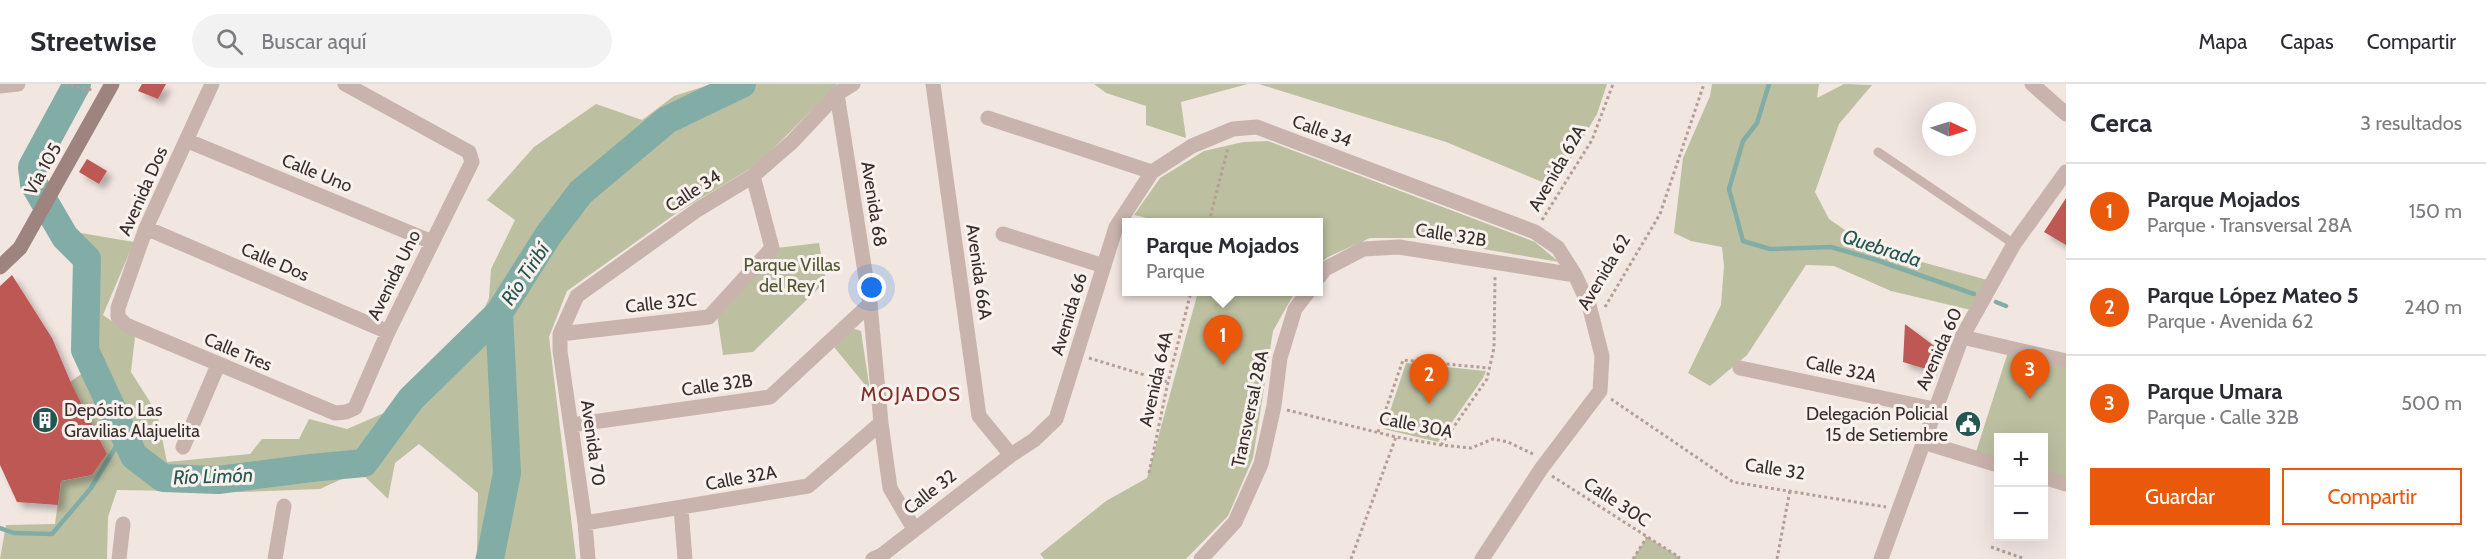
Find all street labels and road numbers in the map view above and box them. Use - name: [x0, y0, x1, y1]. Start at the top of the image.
- street label: Calle 34: [1289, 110, 1355, 152]
- street label: Avenida 62A: [1524, 121, 1590, 215]
- street label: Vía 105: [20, 139, 66, 199]
- street label: Avenida Dos: [114, 143, 172, 239]
- street label: Calle Uno: [279, 149, 356, 197]
- street label: Avenida 68: [856, 160, 892, 248]
- street label: Calle 34: [661, 165, 725, 217]
- street label: Calle 32B: [1414, 219, 1488, 251]
- street label: Avenida 66A: [961, 223, 997, 321]
- street label: Avenida Uno: [363, 226, 425, 324]
- street label: Avenida 62: [1573, 230, 1635, 314]
- street label: Calle Dos: [238, 238, 312, 286]
- street label: Avenida 66: [1046, 270, 1092, 358]
- street label: Calle 32C: [624, 288, 698, 318]
- street label: Avenida 60: [1911, 304, 1967, 394]
- street label: Calle Tres: [201, 328, 275, 376]
- street label: Avenida 64A: [1134, 329, 1178, 429]
- street label: Transversal 28A: [1227, 348, 1273, 470]
- street label: Calle 32A: [1804, 351, 1878, 387]
- street label: Calle 32B: [680, 369, 754, 401]
- street label: Avenida 70: [576, 399, 610, 487]
- street label: Calle 30A: [1377, 407, 1455, 443]
- street label: Calle 32: [1743, 453, 1807, 485]
- street label: Calle 32A: [704, 461, 778, 495]
- street label: Calle 32: [899, 465, 961, 519]
- street label: Calle 30C: [1580, 472, 1654, 532]

